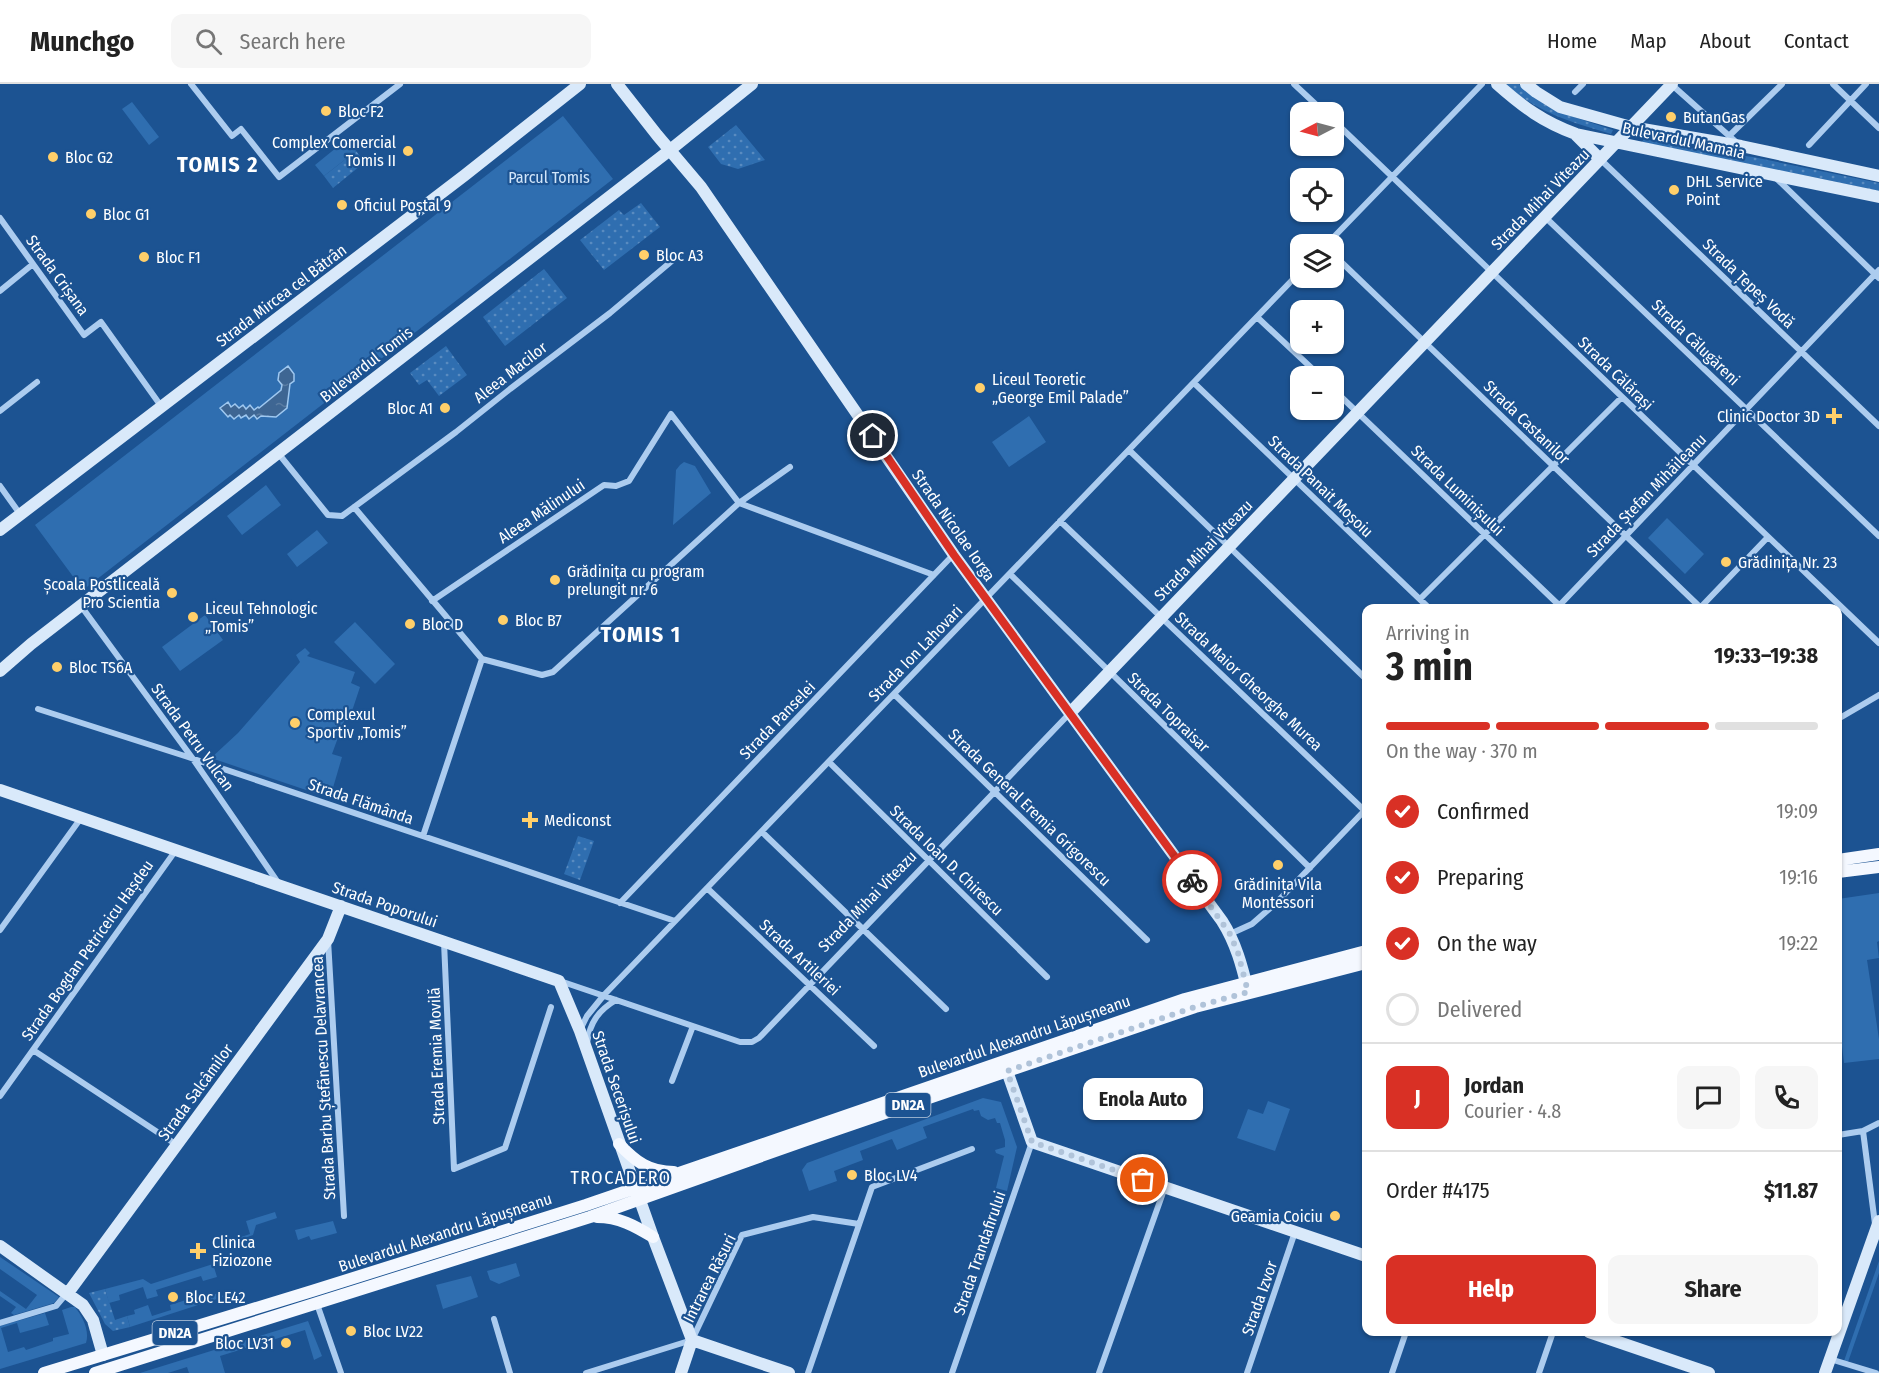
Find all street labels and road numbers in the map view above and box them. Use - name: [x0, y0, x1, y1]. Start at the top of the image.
- street label: Bulevardul Mamaia: [1621, 118, 1747, 163]
- street label: Strada Mihai Viteazu: [1487, 145, 1593, 254]
- street label: Strada Crișana: [21, 231, 93, 320]
- street label: Strada Țepeș Vodă: [1698, 235, 1799, 333]
- street label: Strada Mircea cel Bătrân: [212, 240, 350, 351]
- street label: Strada Călugăreni: [1648, 296, 1744, 389]
- street label: Bulevardul Tomis: [316, 322, 416, 406]
- street label: Strada Călărași: [1573, 333, 1657, 415]
- street label: Aleea Macilor: [470, 338, 551, 407]
- street label: Strada Castanilor: [1480, 376, 1574, 469]
- street label: Strada Ștefan Mihăileanu: [1583, 430, 1711, 562]
- street label: Strada Panait Moșoiu: [1264, 431, 1377, 542]
- street label: Strada Luminișului: [1406, 441, 1508, 540]
- street label: Strada Nicolae Iorga: [908, 466, 999, 585]
- street label: Aleea Mălinului: [494, 475, 588, 547]
- street label: Strada Mihai Viteazu: [1150, 496, 1256, 605]
- street label: Strada Ion Lahovari: [864, 601, 966, 706]
- street label: Strada Maior Gheorghe Murea: [1171, 608, 1326, 755]
- street label: Strada Topraisar: [1124, 668, 1214, 757]
- street label: Strada Panselei: [735, 677, 819, 763]
- street label: Strada Petru Vulcan: [147, 680, 238, 795]
- street label: Strada General Eremia Grigorescu: [945, 725, 1115, 890]
- street label: Strada Flămânda: [306, 775, 416, 828]
- street label: Strada Ioan D. Chirescu: [886, 801, 1007, 919]
- street label: Strada Mihai Viteazu: [814, 847, 920, 956]
- street label: Strada Bogdan Petriceicu Hașdeu: [18, 856, 158, 1045]
- street label: Strada Poporului: [330, 878, 440, 931]
- street label: Strada Artileriei: [755, 915, 844, 999]
- street label: Strada Barbu Ștefănescu Delavrancea: [308, 955, 340, 1200]
- street label: Strada Eremia Movilă: [425, 987, 448, 1125]
- street label: Bulevardul Alexandru Lăpușneanu: [916, 991, 1133, 1083]
- street label: Strada Secerișului: [587, 1028, 645, 1146]
- street label: Strada Salcâmilor: [154, 1040, 237, 1144]
- road number: DN2A: [886, 1093, 930, 1117]
- street label: Bulevardul Alexandru Lăpușneanu: [336, 1189, 554, 1277]
- street label: Strada Trandafirului: [949, 1189, 1010, 1318]
- street label: Intrarea Răsuri: [679, 1231, 740, 1325]
- street label: Strada Izvor: [1238, 1258, 1281, 1338]
- road number: DN2A: [152, 1321, 198, 1345]

